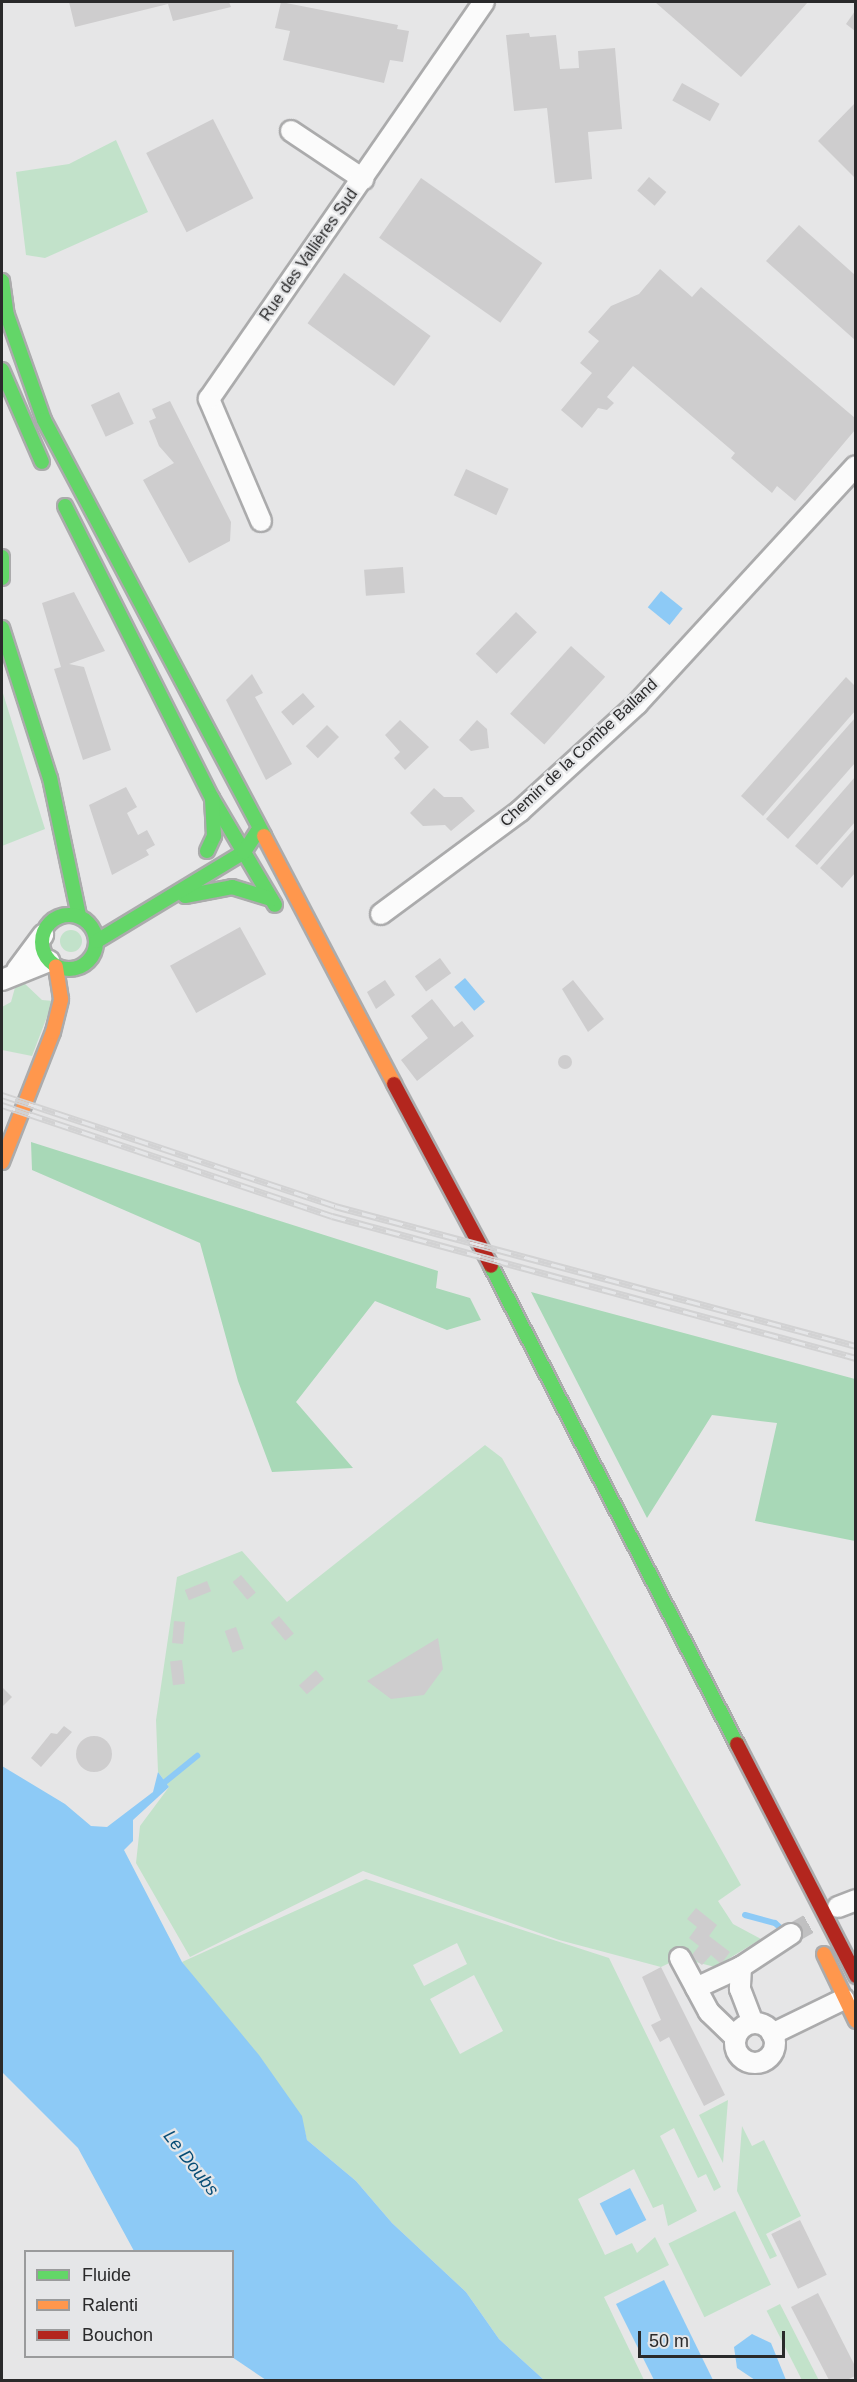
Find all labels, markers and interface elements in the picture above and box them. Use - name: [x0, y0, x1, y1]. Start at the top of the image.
- street label: Rue des Vallières Sud: [256, 185, 362, 325]
- street label: Chemin de la Combe Balland: [496, 675, 662, 831]
- water label: Le Doubs: [159, 2126, 223, 2200]
- legend: [24, 2250, 234, 2358]
- text: Fluide: [82, 2265, 131, 2285]
- text: Ralenti: [82, 2295, 138, 2315]
- scale bar: [641, 2319, 788, 2357]
- text: Bouchon: [82, 2325, 153, 2345]
- text: 50 m: [649, 2331, 689, 2351]

